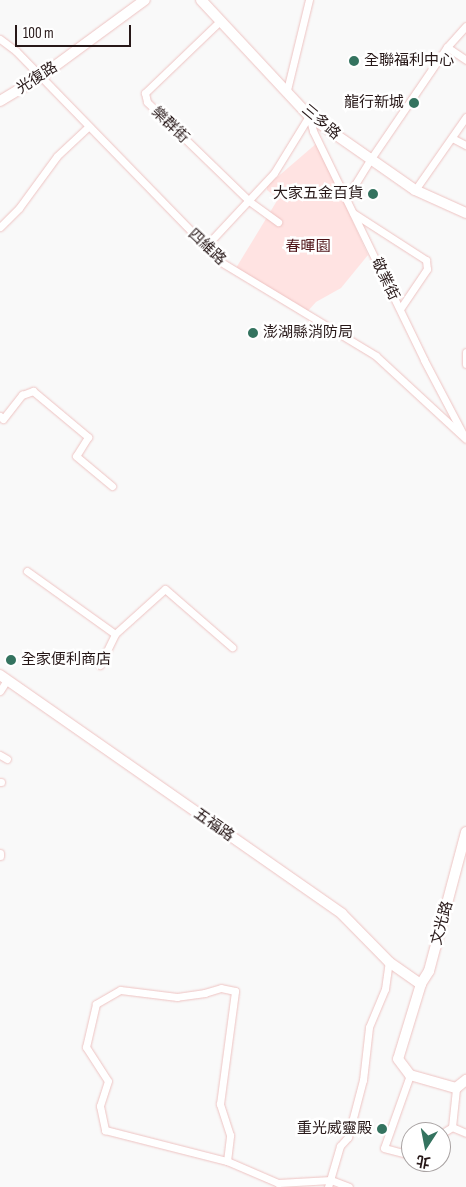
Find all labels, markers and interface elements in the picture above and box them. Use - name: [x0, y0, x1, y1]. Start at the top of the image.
- scale bar: [18, 15, 134, 47]
- text: 100 m: [23, 24, 54, 43]
- place label: 全聯福利中心: [364, 52, 454, 70]
- marker: 全聯福利中心: [348, 55, 360, 67]
- street label: 光復路: [13, 58, 61, 98]
- place label: 龍行新城: [344, 94, 404, 112]
- marker: 龍行新城: [408, 97, 420, 109]
- street label: 三多路: [298, 101, 344, 143]
- street label: 樂群街: [148, 103, 192, 147]
- place label: 大家五金百貨: [273, 185, 363, 203]
- marker: 大家五金百貨: [367, 188, 379, 200]
- street label: 四維路: [184, 225, 230, 269]
- park label: 春暉園: [286, 238, 330, 256]
- street label: 敬業街: [367, 255, 403, 303]
- place label: 澎湖縣消防局: [263, 324, 353, 342]
- marker: 澎湖縣消防局: [247, 327, 259, 339]
- place label: 全家便利商店: [21, 651, 111, 669]
- marker: 全家便利商店: [5, 654, 17, 666]
- street label: 五福路: [190, 805, 238, 845]
- street label: 文光路: [427, 899, 457, 947]
- place label: 重光威靈殿: [297, 1120, 372, 1138]
- north arrow: [401, 1122, 451, 1172]
- marker: 重光威靈殿: [376, 1123, 388, 1135]
- text: 北: [415, 1152, 432, 1171]

